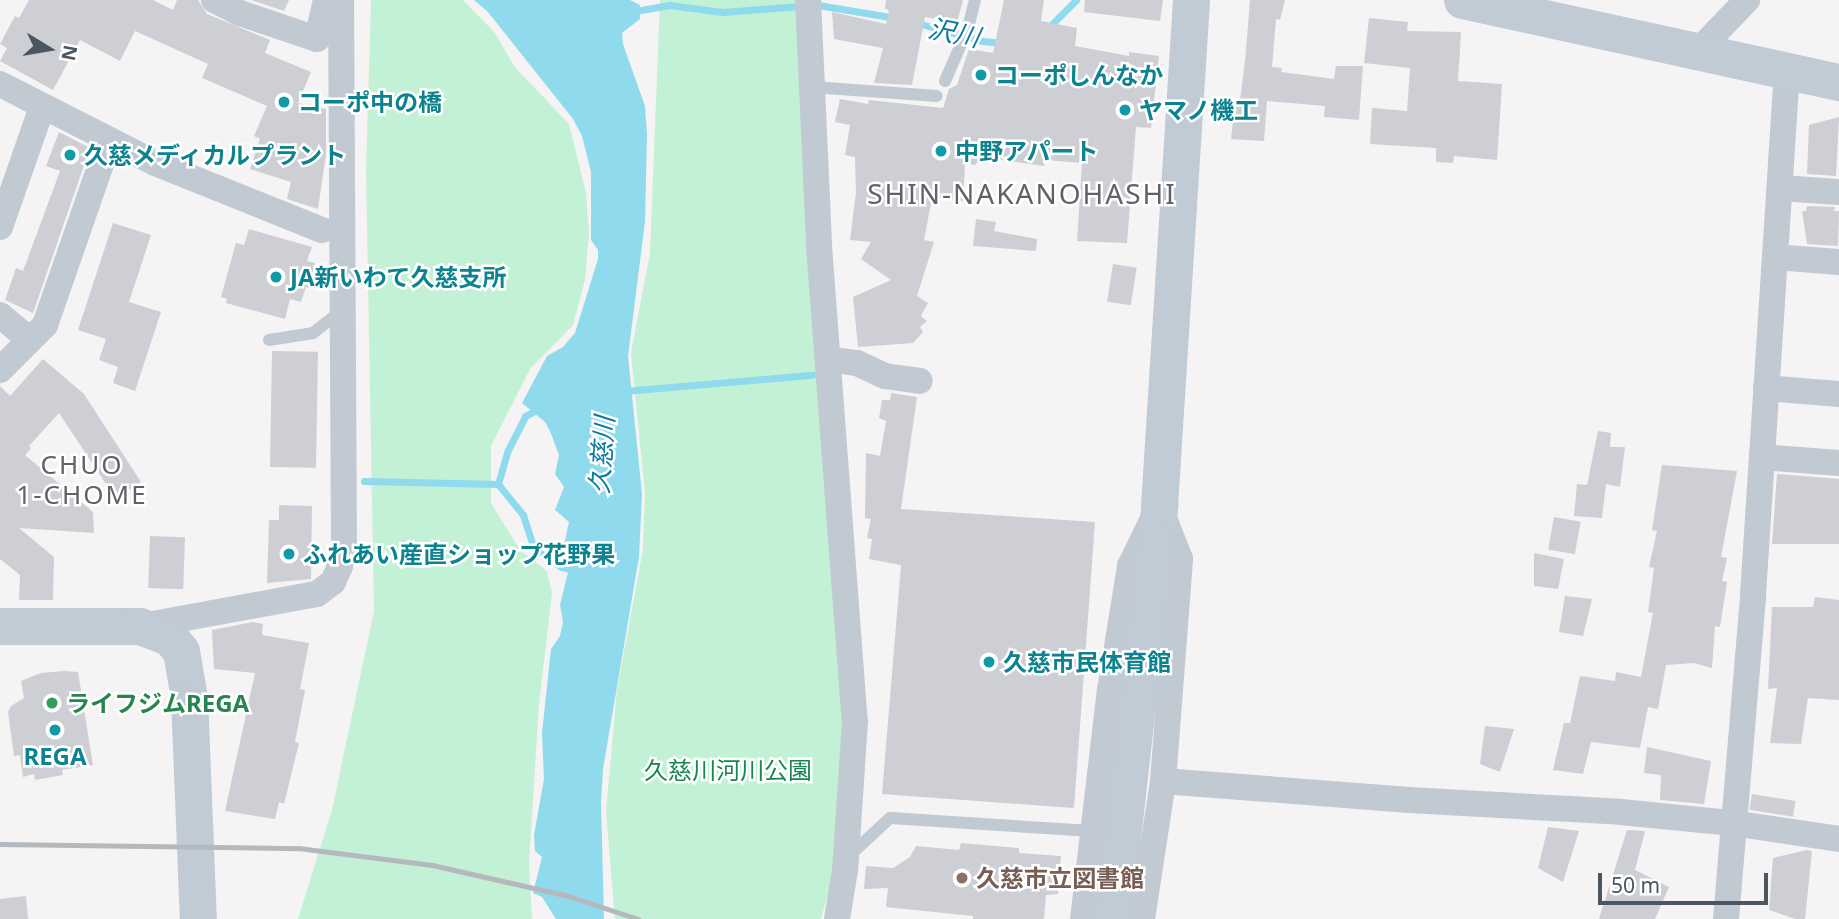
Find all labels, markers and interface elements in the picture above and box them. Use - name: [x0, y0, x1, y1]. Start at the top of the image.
- water label: 沢川: [926, 13, 982, 53]
- north arrow: [14, 14, 84, 84]
- text: N: [55, 43, 84, 63]
- place label: コーポしんなか: [995, 61, 1163, 89]
- marker: コーポしんなか: [973, 67, 989, 83]
- place label: コーポ中の橋: [298, 88, 442, 116]
- marker: コーポ中の橋: [276, 94, 292, 110]
- place label: ヤマノ機工: [1139, 96, 1259, 124]
- marker: ヤマノ機工: [1117, 102, 1133, 118]
- place label: 中野アパート: [955, 137, 1099, 165]
- place label: 久慈メディカルプラント: [84, 141, 348, 169]
- marker: 中野アパート: [933, 143, 949, 159]
- marker: 久慈メディカルプラント: [62, 147, 78, 163]
- district label: SHIN-NAKANOHASHI: [869, 176, 1175, 210]
- place label: JA新いわて久慈支所: [290, 263, 507, 291]
- marker: JA新いわて久慈支所: [268, 269, 284, 285]
- water label: 久慈川: [584, 415, 620, 495]
- district label: CHUO 1-CHOME: [17, 449, 147, 510]
- place label: ふれあい産直ショップ花野果: [303, 540, 615, 568]
- marker: ふれあい産直ショップ花野果: [281, 546, 297, 562]
- place label: 久慈市民体育館: [1003, 648, 1171, 676]
- marker: 久慈市民体育館: [981, 654, 997, 670]
- place label: ライフジムREGA: [66, 689, 249, 717]
- marker: ライフジムREGA: [44, 695, 60, 711]
- marker: REGA: [47, 722, 63, 738]
- place label: REGA: [23, 742, 87, 770]
- park label: 久慈川河川公園: [644, 756, 812, 784]
- scale bar: [1601, 860, 1771, 904]
- place label: 久慈市立図書館: [976, 864, 1144, 892]
- marker: 久慈市立図書館: [954, 870, 970, 886]
- text: 50 m: [1611, 871, 1660, 899]

